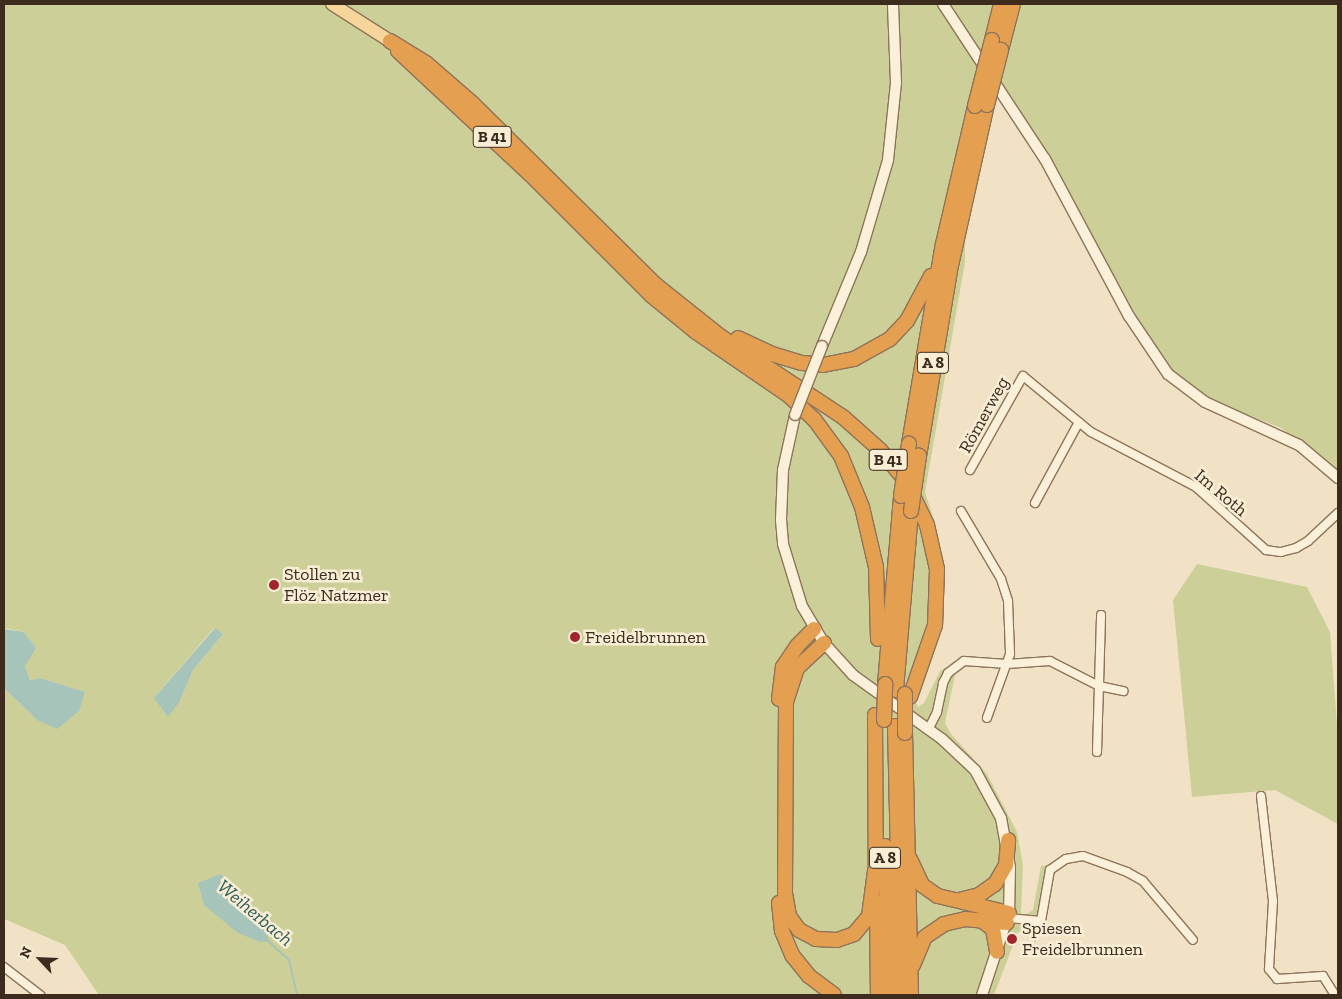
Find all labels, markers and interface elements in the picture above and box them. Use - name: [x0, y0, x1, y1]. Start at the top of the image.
- road number: B 41: [472, 124, 512, 150]
- road number: A 8: [916, 349, 950, 376]
- street label: Römerweg: [954, 373, 1014, 457]
- road number: B 41: [868, 446, 908, 474]
- street label: Im Roth: [1190, 465, 1252, 521]
- place label: Stollen zu Flöz Natzmer: [284, 564, 389, 606]
- marker: Stollen zu Flöz Natzmer: [268, 579, 280, 591]
- place label: Freidelbrunnen: [585, 626, 706, 648]
- marker: Freidelbrunnen: [569, 631, 581, 643]
- road number: A 8: [868, 844, 902, 871]
- water label: Weiherbach: [213, 875, 297, 951]
- place label: Spiesen Freidelbrunnen: [1022, 918, 1143, 961]
- marker: Spiesen Freidelbrunnen: [1006, 933, 1018, 945]
- north arrow: [15, 934, 65, 984]
- text: N: [16, 944, 36, 961]

